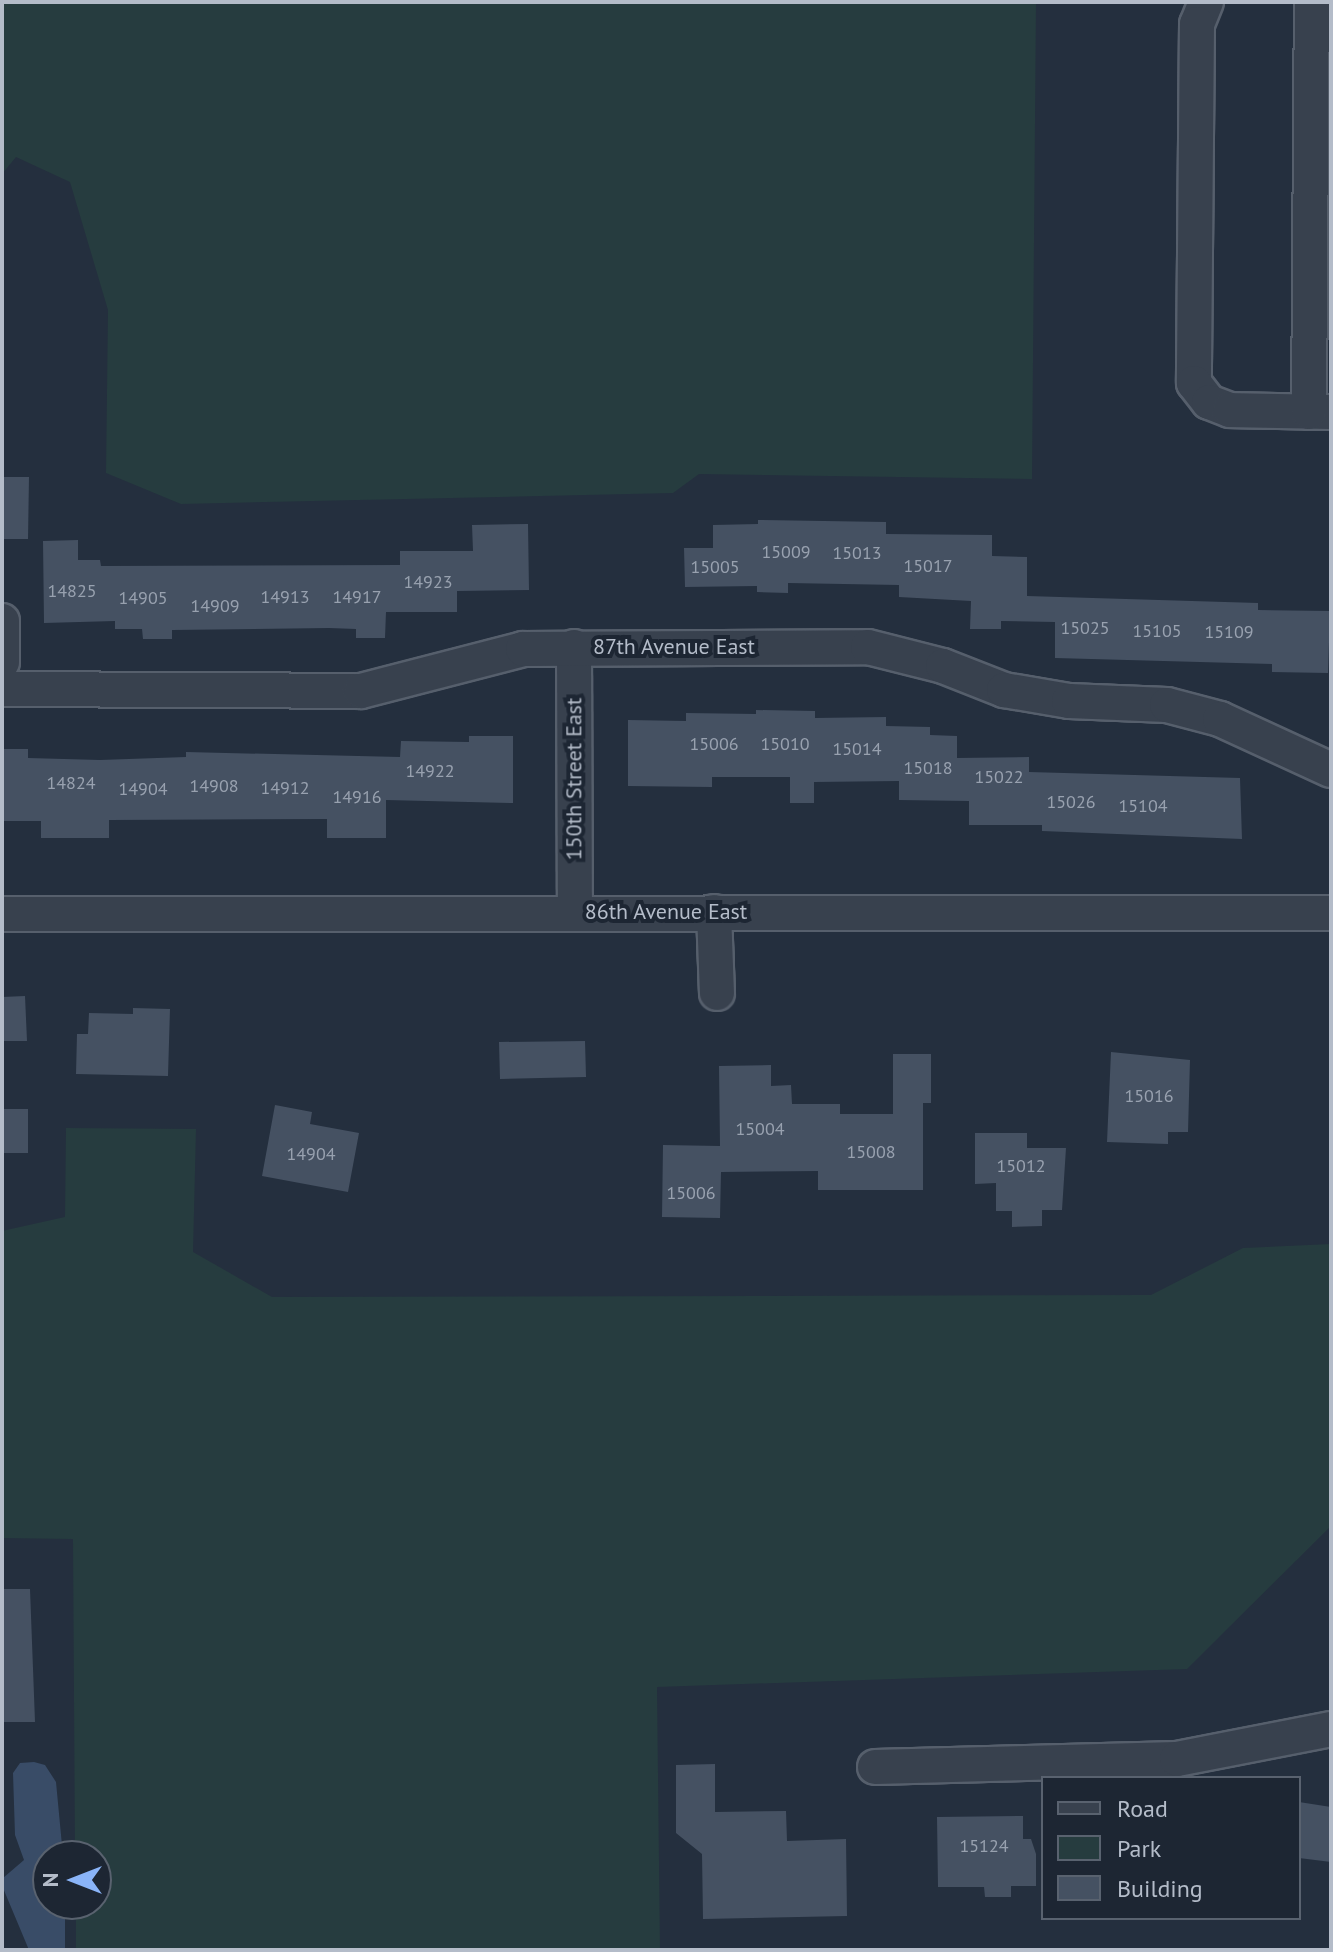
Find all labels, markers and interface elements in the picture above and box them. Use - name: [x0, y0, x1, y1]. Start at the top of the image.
- house number: 15009: [761, 541, 811, 563]
- house number: 15013: [832, 542, 882, 564]
- house number: 15017: [903, 555, 953, 577]
- house number: 15005: [690, 556, 740, 578]
- house number: 14923: [403, 571, 453, 593]
- house number: 14825: [47, 580, 97, 602]
- house number: 14913: [260, 586, 310, 608]
- house number: 14917: [332, 586, 382, 608]
- house number: 14905: [118, 587, 168, 609]
- house number: 14909: [190, 595, 240, 617]
- house number: 15025: [1060, 617, 1110, 639]
- house number: 15105: [1132, 620, 1182, 642]
- house number: 15109: [1204, 621, 1254, 643]
- street label: 87th Avenue East: [593, 634, 755, 660]
- street label: 150th Street East: [561, 698, 587, 860]
- house number: 15006: [689, 733, 739, 755]
- house number: 15010: [760, 733, 810, 755]
- house number: 15014: [832, 738, 882, 760]
- house number: 15018: [903, 757, 953, 779]
- house number: 14922: [405, 760, 455, 782]
- house number: 15022: [974, 766, 1024, 788]
- house number: 14824: [46, 772, 96, 794]
- house number: 14908: [189, 775, 239, 797]
- house number: 14912: [260, 777, 310, 799]
- house number: 14904: [118, 778, 168, 800]
- house number: 14916: [332, 786, 382, 808]
- house number: 15026: [1046, 791, 1096, 813]
- house number: 15104: [1118, 795, 1168, 817]
- street label: 86th Avenue East: [584, 899, 748, 925]
- house number: 15016: [1124, 1085, 1174, 1107]
- house number: 15004: [735, 1118, 785, 1140]
- house number: 15008: [846, 1141, 896, 1163]
- house number: 14904: [286, 1143, 336, 1165]
- house number: 15012: [996, 1155, 1046, 1177]
- house number: 15006: [666, 1182, 716, 1204]
- legend: [1041, 1776, 1301, 1920]
- text: Road: [1117, 1793, 1168, 1824]
- text: Park: [1117, 1833, 1161, 1864]
- house number: 15124: [959, 1835, 1009, 1857]
- north arrow: [32, 1840, 112, 1920]
- text: N: [36, 1873, 64, 1887]
- text: Building: [1117, 1873, 1203, 1904]

